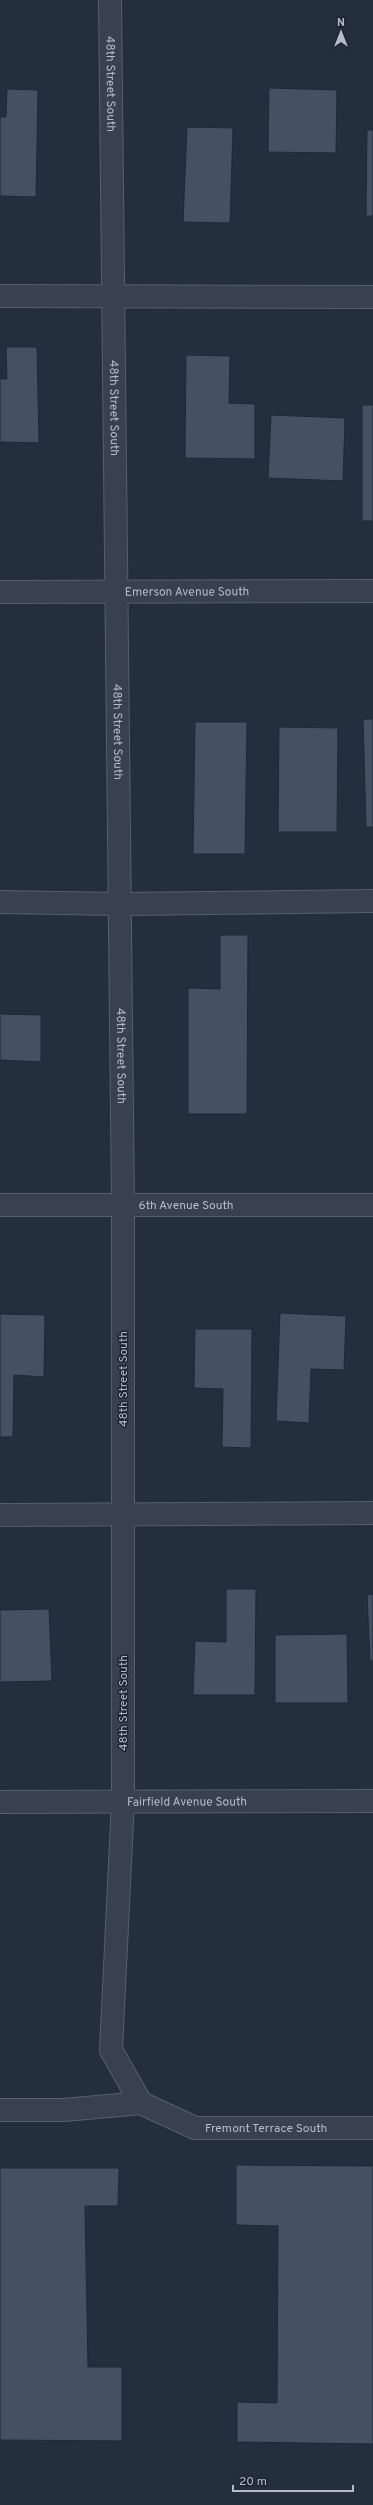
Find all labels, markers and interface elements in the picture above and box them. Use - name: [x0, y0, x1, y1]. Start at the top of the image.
- north arrow: [321, 12, 361, 52]
- text: N: [337, 16, 345, 30]
- street label: 48th Street South: [101, 36, 118, 132]
- street label: 48th Street South: [105, 360, 122, 456]
- street label: Emerson Avenue South: [125, 584, 249, 601]
- street label: 48th Street South: [108, 684, 125, 780]
- street label: 48th Street South: [112, 1008, 129, 1104]
- street label: 6th Avenue South: [138, 1198, 234, 1214]
- street label: 48th Street South: [116, 1331, 132, 1427]
- street label: 48th Street South: [116, 1655, 132, 1751]
- street label: Fairfield Avenue South: [127, 1794, 247, 1811]
- street label: Fremont Terrace South: [205, 2121, 327, 2137]
- scale bar: [233, 2467, 353, 2493]
- text: 20 m: [239, 2474, 267, 2490]

